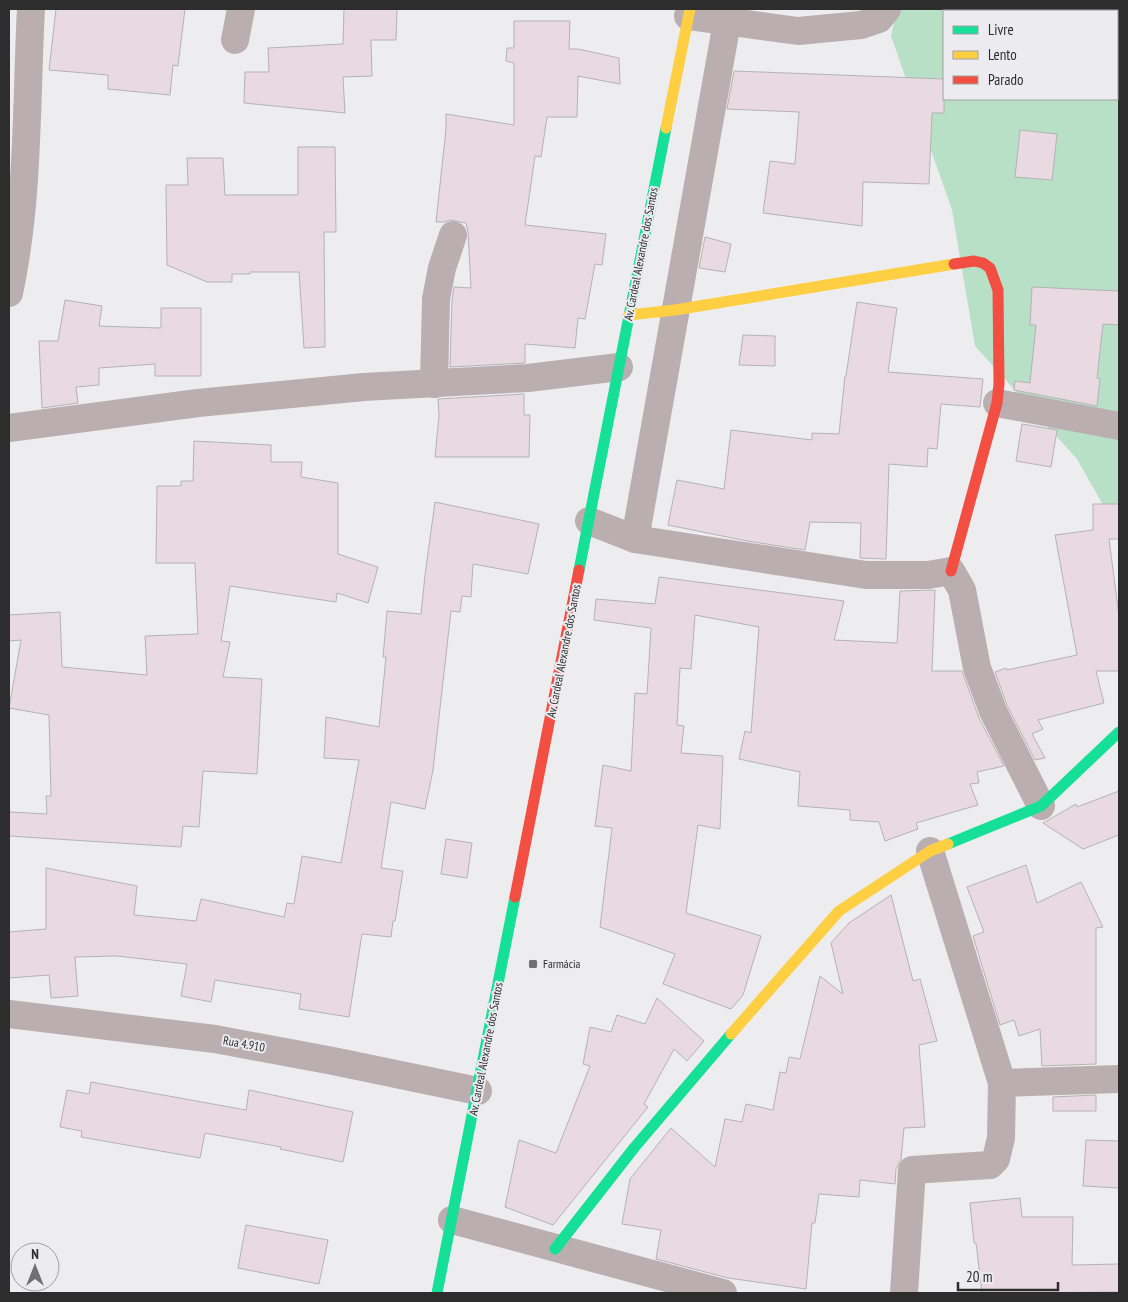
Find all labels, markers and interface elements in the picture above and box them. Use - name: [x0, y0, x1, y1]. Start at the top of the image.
- legend: [943, 10, 1118, 100]
- text: Livre: [988, 20, 1014, 39]
- text: Lento: [988, 45, 1017, 64]
- text: Parado: [988, 70, 1023, 89]
- street label: Av. Cardeal Alexandre dos Santos: [620, 186, 661, 322]
- street label: Av. Cardeal Alexandre dos Santos: [543, 583, 584, 719]
- place label: Farmácia: [543, 956, 581, 971]
- marker: Farmácia: [527, 958, 539, 970]
- street label: Av. Cardeal Alexandre dos Santos: [465, 981, 506, 1117]
- street label: Rua 4.910: [222, 1032, 266, 1055]
- north arrow: [10, 1242, 60, 1292]
- text: N: [31, 1245, 39, 1263]
- scale bar: [958, 1260, 1058, 1292]
- text: 20 m: [966, 1267, 992, 1286]

